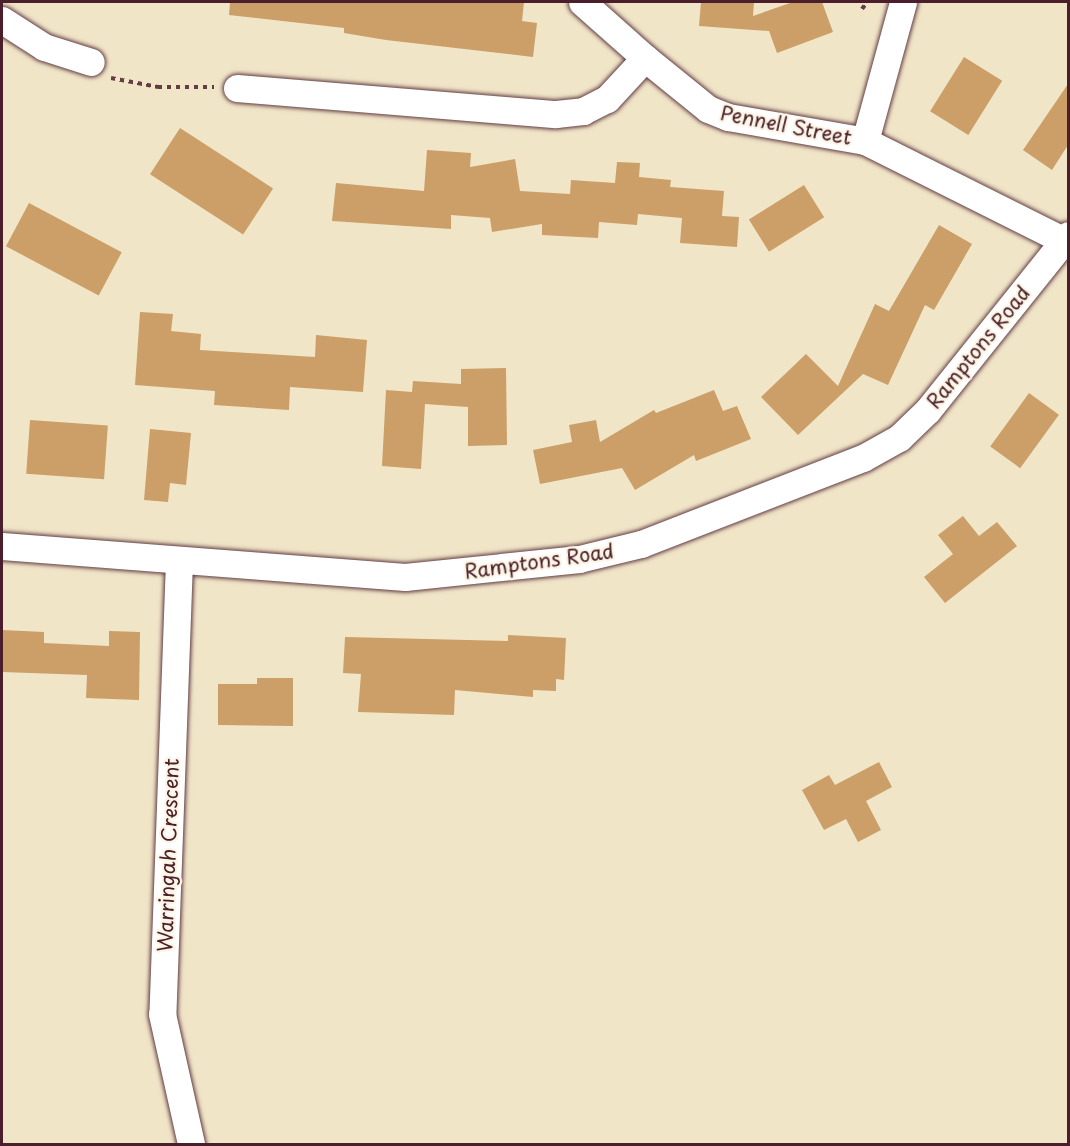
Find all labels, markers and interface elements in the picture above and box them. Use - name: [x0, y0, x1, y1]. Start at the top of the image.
- street label: Pennell Street: [718, 100, 854, 150]
- street label: Ramptons Road: [921, 281, 1035, 413]
- street label: Ramptons Road: [463, 539, 615, 583]
- street label: Warringah Crescent: [153, 758, 183, 952]

